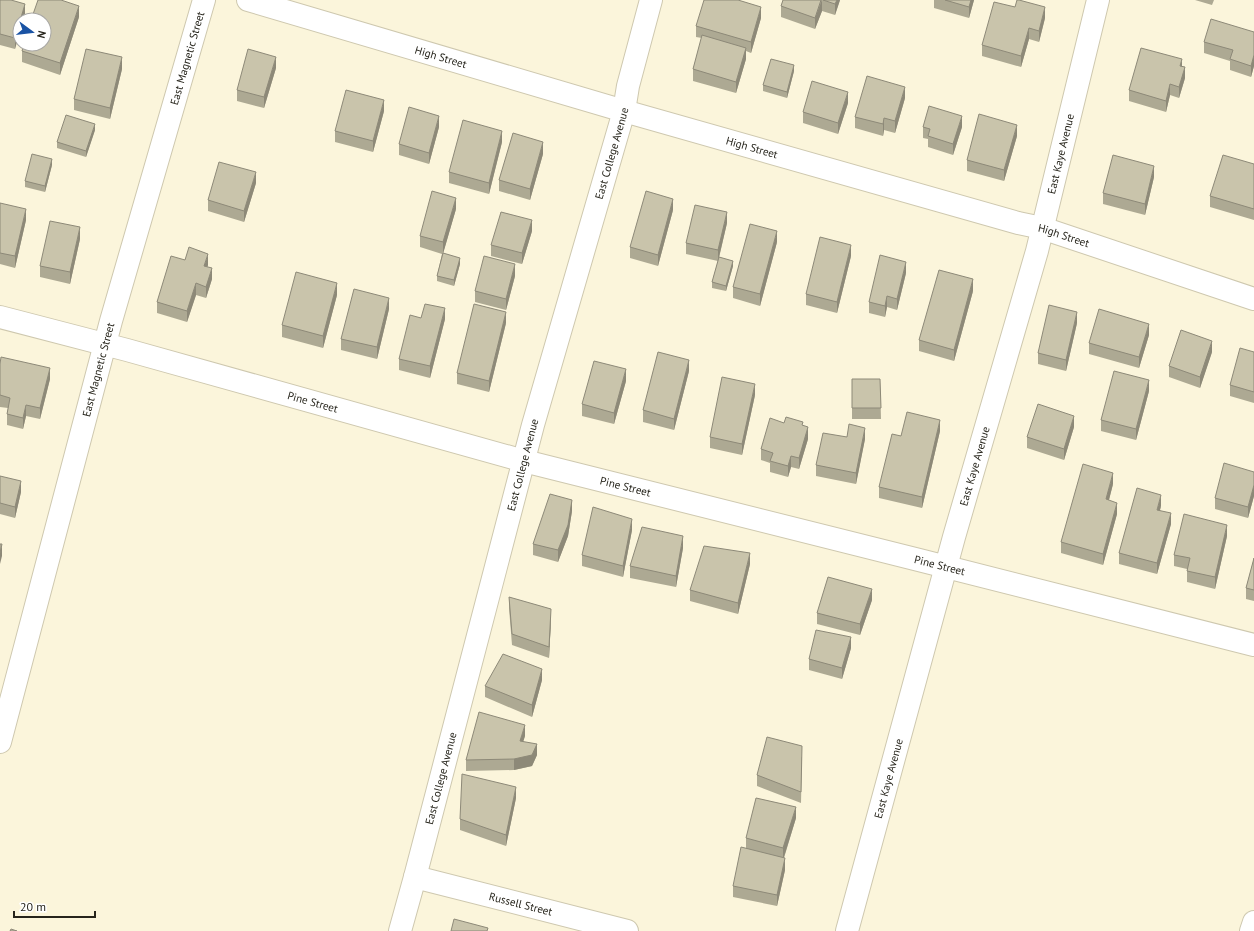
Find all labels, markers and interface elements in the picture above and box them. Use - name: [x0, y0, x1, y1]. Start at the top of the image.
- street label: East Magnetic Street: [167, 9, 207, 107]
- north arrow: [12, 12, 52, 52]
- text: N: [34, 29, 49, 40]
- street label: High Street: [413, 43, 469, 71]
- street label: East College Avenue: [592, 106, 632, 201]
- street label: East Kaye Avenue: [1044, 112, 1077, 195]
- street label: High Street: [724, 133, 780, 161]
- street label: High Street: [1037, 220, 1091, 250]
- street label: East Magnetic Street: [79, 321, 117, 418]
- street label: Pine Street: [286, 388, 340, 416]
- street label: East College Avenue: [504, 417, 542, 513]
- street label: East Kaye Avenue: [956, 424, 993, 508]
- street label: Pine Street: [599, 473, 653, 500]
- street label: Pine Street: [913, 552, 967, 578]
- street label: East College Avenue: [422, 730, 460, 826]
- street label: East Kaye Avenue: [871, 737, 906, 820]
- street label: Russell Street: [488, 889, 554, 919]
- scale bar: [14, 893, 95, 919]
- text: 20 m: [20, 899, 46, 914]

